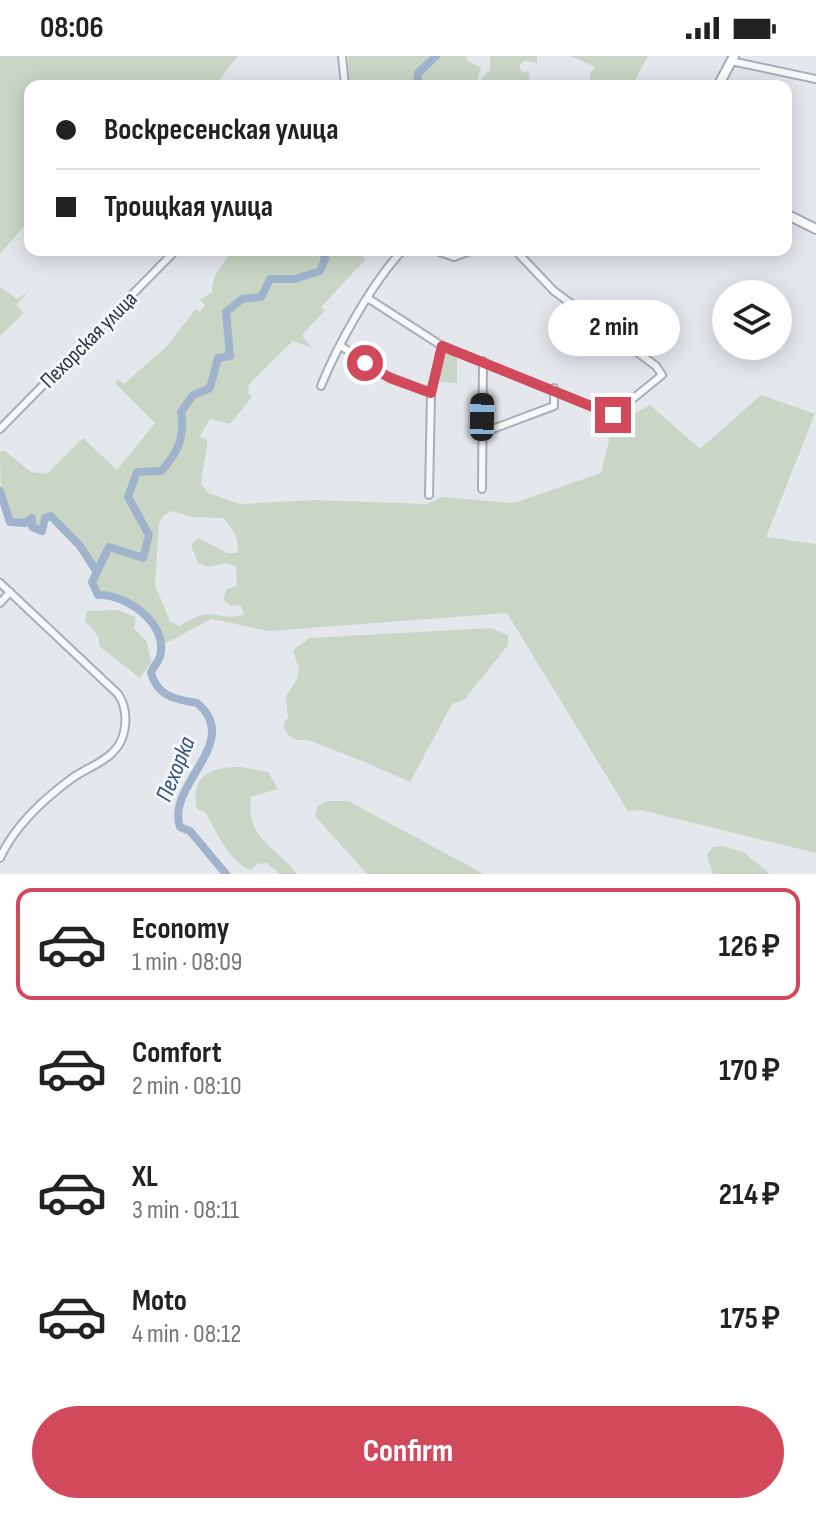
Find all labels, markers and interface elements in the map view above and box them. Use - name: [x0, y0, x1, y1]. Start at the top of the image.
- text: 08:06: [40, 10, 104, 46]
- text: Воскресенская улица: [104, 112, 338, 148]
- text: Троицкая улица: [104, 189, 273, 225]
- map controls: [712, 280, 792, 360]
- button: layers: [712, 280, 792, 360]
- street label: Пехорская улица: [35, 286, 143, 394]
- callout: 2 min: [547, 299, 679, 355]
- text: 2 min: [589, 312, 639, 343]
- route start: [347, 345, 383, 381]
- car: [470, 393, 494, 441]
- route end: [595, 397, 631, 433]
- water label: Пехорка: [149, 732, 202, 806]
- icon: car: [36, 908, 108, 980]
- text: Economy: [132, 911, 229, 947]
- text: 126 ₽: [718, 929, 780, 965]
- text: 1 min · 08:09: [132, 947, 242, 978]
- icon: car: [36, 1032, 108, 1104]
- text: Comfort: [132, 1035, 222, 1071]
- text: 170 ₽: [719, 1053, 780, 1089]
- text: 2 min · 08:10: [132, 1071, 242, 1102]
- icon: car: [36, 1156, 108, 1228]
- text: XL: [132, 1159, 158, 1195]
- text: 214 ₽: [719, 1177, 780, 1213]
- text: 3 min · 08:11: [132, 1195, 239, 1226]
- icon: car: [36, 1280, 108, 1352]
- text: Moto: [132, 1283, 187, 1319]
- text: 175 ₽: [720, 1301, 780, 1337]
- text: 4 min · 08:12: [132, 1319, 241, 1350]
- button: Confirm: [32, 1406, 784, 1498]

